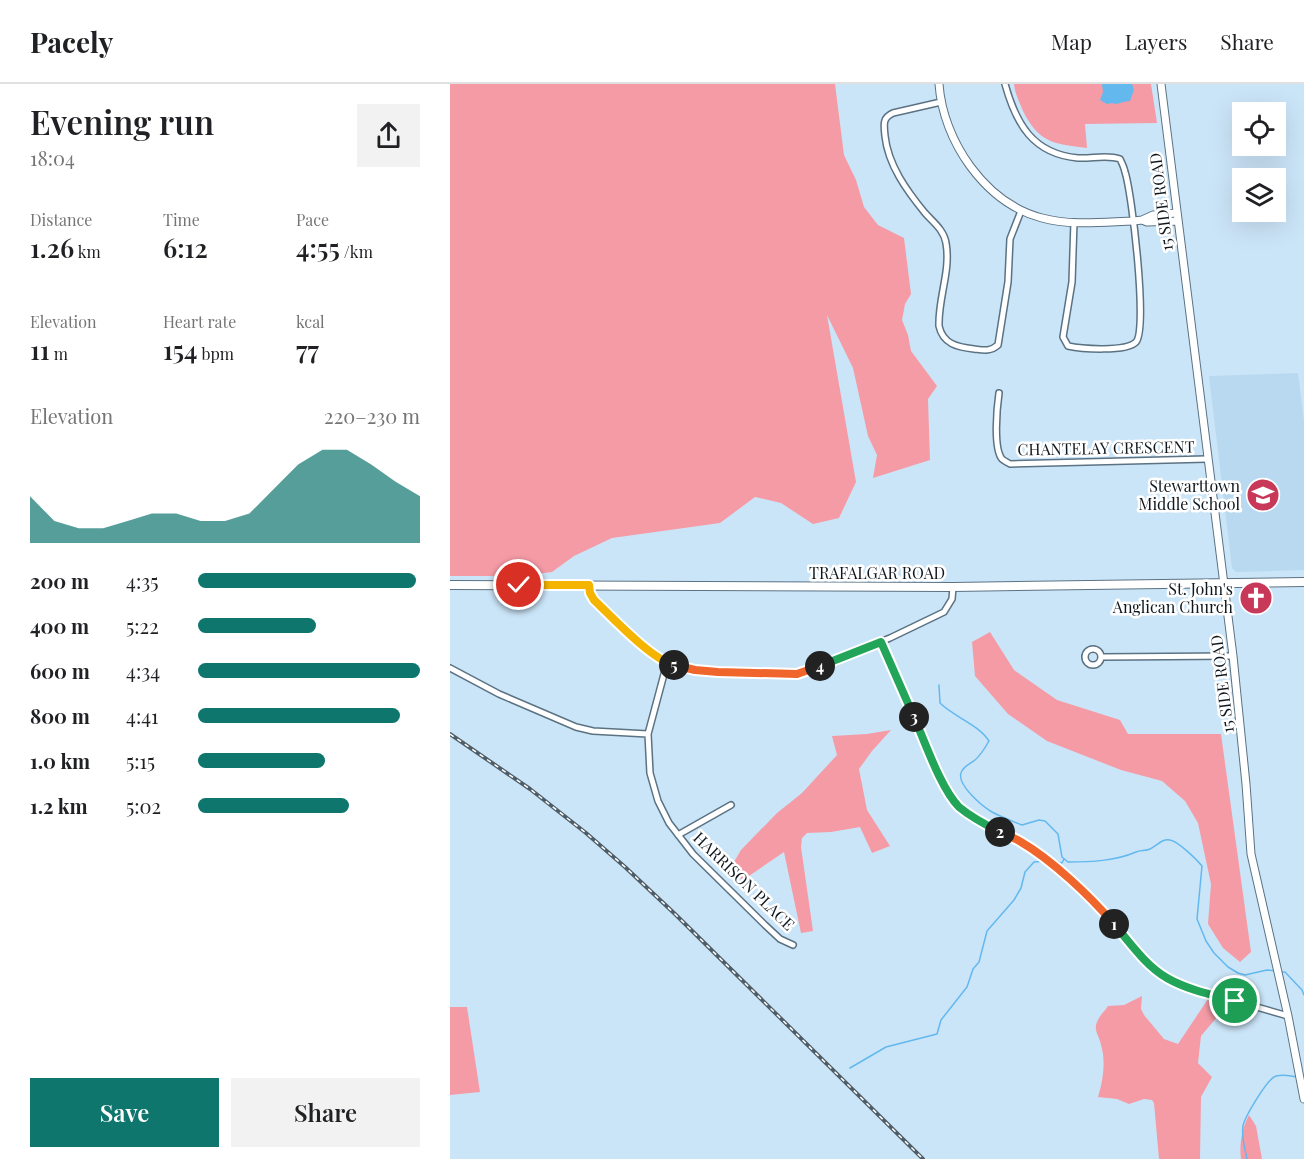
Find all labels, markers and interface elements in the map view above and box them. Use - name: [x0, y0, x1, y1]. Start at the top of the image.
- text: Pacely: [30, 23, 113, 60]
- text: Map: [1051, 27, 1092, 55]
- text: Layers: [1125, 27, 1187, 55]
- text: Share: [1220, 27, 1274, 55]
- text: Evening run: [30, 99, 214, 143]
- map controls: [1232, 102, 1286, 222]
- button: locate: [1232, 102, 1286, 156]
- button: share: [357, 104, 420, 167]
- text: 18:04: [30, 144, 75, 171]
- street label: 15 SIDE ROAD: [1144, 152, 1177, 252]
- button: layers: [1232, 168, 1286, 222]
- text: Distance: [30, 209, 92, 230]
- text: Time: [163, 209, 200, 230]
- text: Pace: [296, 209, 329, 230]
- text: 1.26: [30, 230, 74, 265]
- text: 6:12: [163, 230, 208, 265]
- text: 4:55: [296, 230, 340, 265]
- text: km: [74, 241, 101, 262]
- text: /km: [340, 241, 373, 262]
- text: Elevation: [30, 311, 97, 332]
- text: Heart rate: [163, 311, 236, 332]
- text: kcal: [296, 311, 325, 332]
- text: 11: [30, 332, 50, 367]
- text: 154: [163, 332, 198, 367]
- text: 77: [296, 332, 319, 367]
- text: m: [50, 343, 68, 364]
- text: bpm: [198, 343, 234, 364]
- text: Elevation: [30, 402, 113, 429]
- text: 220–230 m: [324, 402, 420, 429]
- street label: CHANTELAY CRESCENT: [1017, 435, 1195, 460]
- place label: Stewarttown Middle School: [1139, 475, 1240, 514]
- school or university icon: Stewarttown Middle School: [1245, 477, 1281, 513]
- pin: [493, 559, 544, 610]
- street label: TRAFALGAR ROAD: [809, 562, 945, 583]
- text: 200 m: [30, 567, 89, 594]
- text: 4:35: [126, 567, 159, 594]
- icon: check: [502, 568, 535, 601]
- place label: St. John's Anglican Church: [1112, 578, 1234, 617]
- church icon: St. John's Anglican Church: [1238, 580, 1274, 616]
- text: 400 m: [30, 612, 89, 639]
- text: 5:22: [126, 612, 159, 639]
- street label: 15 SIDE ROAD: [1205, 634, 1238, 734]
- pin: 5: [659, 650, 689, 680]
- pin: 4: [805, 651, 835, 681]
- text: 5: [670, 654, 678, 675]
- text: 4: [816, 655, 824, 676]
- text: 600 m: [30, 657, 90, 684]
- text: 4:34: [126, 657, 160, 684]
- text: 800 m: [30, 702, 90, 729]
- text: 4:41: [126, 702, 158, 729]
- pin: 3: [899, 702, 929, 732]
- text: 3: [910, 706, 918, 727]
- text: 1.0 km: [30, 747, 90, 774]
- text: 5:15: [126, 747, 155, 774]
- text: 1.2 km: [30, 792, 88, 819]
- text: 5:02: [126, 792, 161, 819]
- pin: 2: [985, 817, 1015, 847]
- text: 2: [996, 821, 1004, 842]
- street label: HARRISON PLACE: [689, 827, 800, 934]
- pin: 1: [1099, 909, 1129, 939]
- text: 1: [1111, 913, 1117, 934]
- pin: [1209, 975, 1260, 1026]
- icon: arrive: [1218, 984, 1251, 1017]
- button: Save: [30, 1078, 219, 1147]
- button: Share: [231, 1078, 420, 1147]

